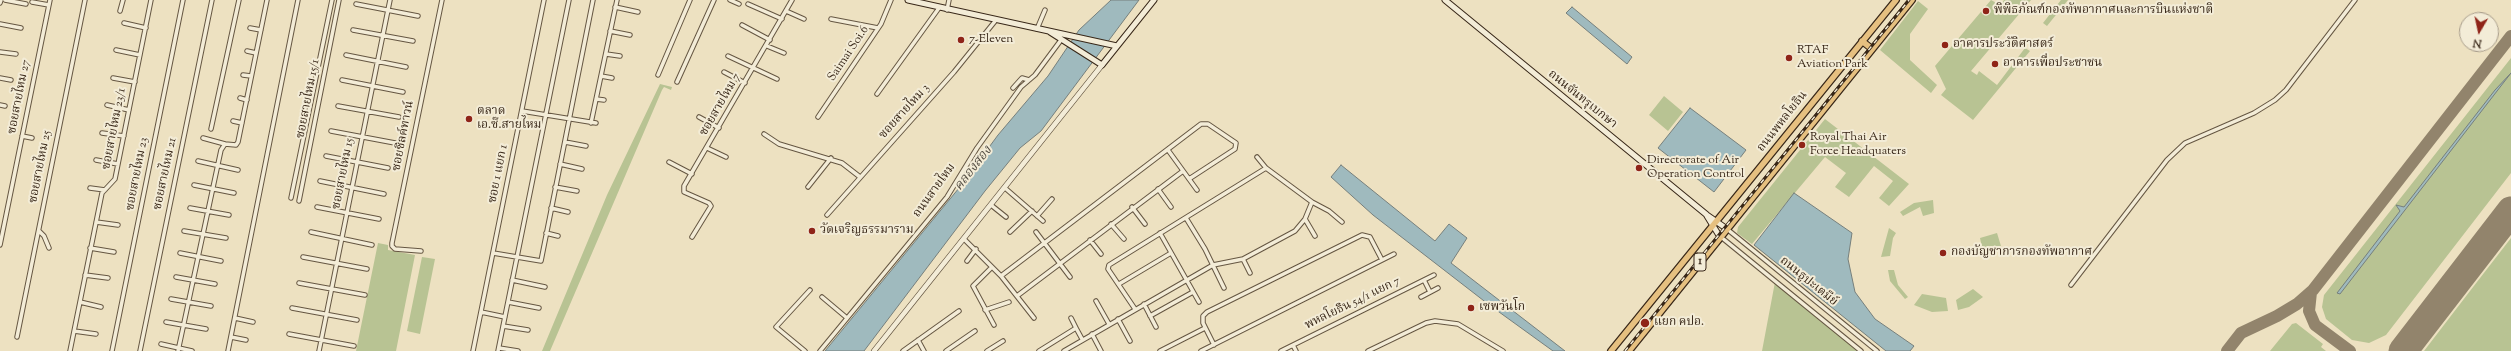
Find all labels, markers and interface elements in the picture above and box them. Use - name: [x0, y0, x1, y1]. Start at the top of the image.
- place label: พิพิธภัณฑ์กองทัพอากาศและการบินแห่งชาติ: [1994, 4, 2213, 18]
- marker: พิพิธภัณฑ์กองทัพอากาศและการบินแห่งชาติ: [1981, 6, 1991, 16]
- north arrow: [2459, 12, 2499, 52]
- street label: Saimai Soi.6: [825, 24, 873, 84]
- place label: 7-Eleven: [969, 33, 1013, 47]
- text: N: [2472, 34, 2483, 51]
- marker: 7-Eleven: [956, 35, 966, 45]
- place label: อาคารประวัติศาสตร์: [1953, 38, 2053, 52]
- marker: อาคารประวัติศาสตร์: [1940, 40, 1950, 50]
- place label: RTAF Aviation Park: [1797, 44, 1868, 72]
- marker: RTAF Aviation Park: [1784, 53, 1794, 63]
- place label: อาคารเพื่อประชาชน: [2003, 57, 2102, 71]
- street label: ซอยสายไหม 15/1: [294, 58, 324, 140]
- street label: ซอยสายไหม 27: [6, 59, 34, 135]
- marker: อาคารเพื่อประชาชน: [1990, 59, 2000, 69]
- street label: ถนนจันทรุเบกษา: [1545, 68, 1619, 132]
- street label: ซอยสายไหม 7: [697, 71, 745, 139]
- street label: ซอยสายไหม 3: [877, 82, 933, 142]
- street label: ซอยสายไหม 23/1: [100, 87, 130, 171]
- street label: ถนนพหลโยธิน: [1755, 89, 1811, 155]
- street label: ซอยซิลค์ทาวน์: [390, 100, 418, 172]
- place label: ตลาด เอ.ซ๊.สายไหม: [477, 105, 541, 133]
- marker: ตลาด เอ.ซ๊.สายไหม: [464, 114, 474, 124]
- street label: ซอยสายไหม 25: [27, 129, 55, 205]
- place label: Royal Thai Air Force Headquaters: [1810, 131, 1906, 159]
- street label: ซอยสายไหม 23: [124, 136, 152, 212]
- street label: ซอยสายไหม 21: [151, 137, 181, 211]
- street label: ซอยสายไหม 15: [330, 137, 358, 211]
- marker: Royal Thai Air Force Headquaters: [1797, 140, 1807, 150]
- street label: ซอย 1 แยก 1: [486, 143, 512, 205]
- water label: คลองสอง: [952, 144, 996, 194]
- place label: Directorate of Air Operation Control: [1647, 154, 1744, 182]
- street label: ถนนสายไหม: [911, 161, 959, 221]
- marker: Directorate of Air Operation Control: [1634, 163, 1644, 173]
- place label: วัดเจริญธรรมาราม: [820, 224, 914, 238]
- marker: วัดเจริญธรรมาราม: [807, 226, 817, 236]
- place label: กองบัญชาการกองทัพอากาศ: [1951, 246, 2092, 260]
- marker: กองบัญชาการกองทัพอากาศ: [1938, 248, 1948, 258]
- road number: 1: [1694, 253, 1706, 271]
- street label: ถนนธูปะเตมีย์: [1776, 254, 1840, 310]
- street label: พหลโยธิน 54/1 แยก 7: [1303, 275, 1403, 333]
- place label: เซพวันโก: [1479, 301, 1525, 315]
- marker: เซพวันโก: [1466, 303, 1476, 313]
- place label: แยก คปอ.: [1654, 316, 1704, 330]
- marker: แยก คปอ.: [1639, 317, 1651, 329]

